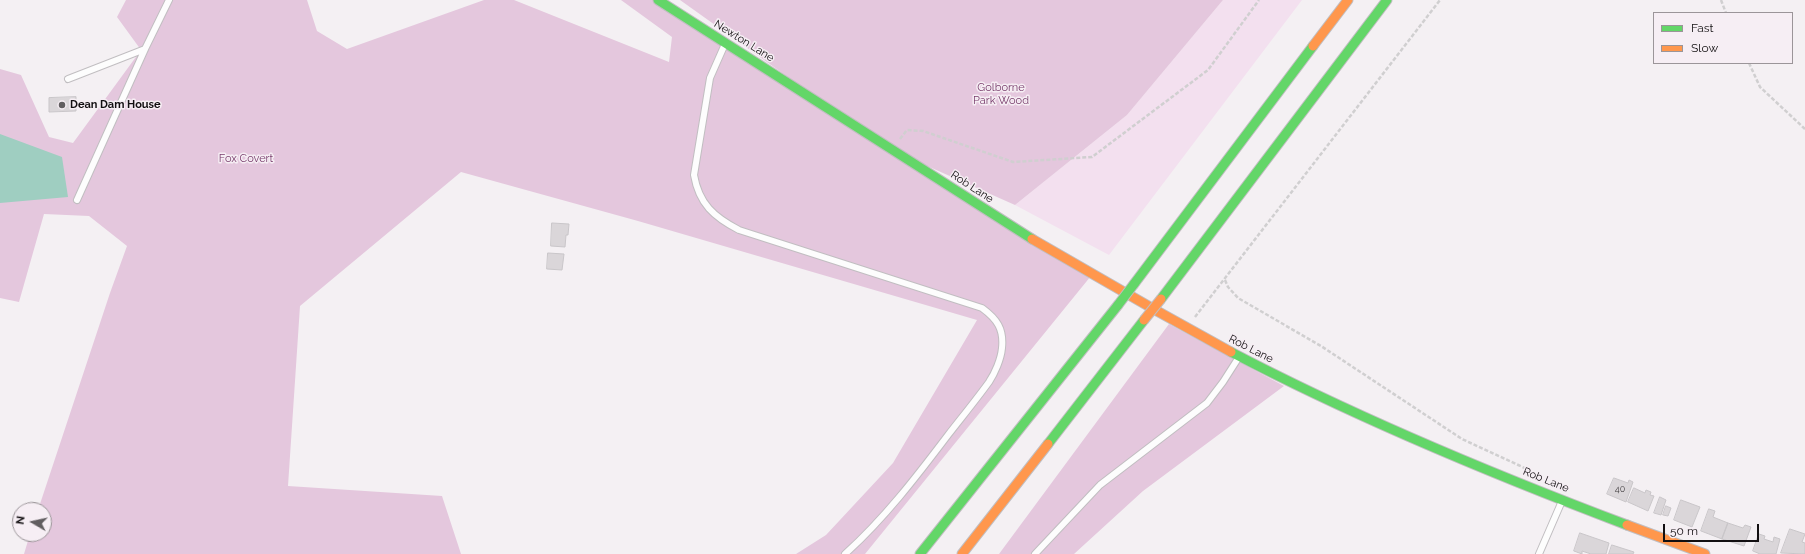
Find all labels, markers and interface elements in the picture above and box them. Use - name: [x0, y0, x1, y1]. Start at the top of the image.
- legend: [1653, 12, 1793, 64]
- street label: Newton Lane: [712, 17, 776, 65]
- text: Fast: [1691, 21, 1714, 35]
- text: Slow: [1691, 41, 1718, 55]
- park label: Golborne Park Wood: [973, 81, 1029, 107]
- place label: Dean Dam House: [70, 98, 161, 112]
- marker: Dean Dam House: [57, 100, 67, 110]
- park label: Fox Covert: [219, 152, 273, 166]
- street label: Rob Lane: [948, 168, 996, 206]
- street label: Rob Lane: [1226, 332, 1276, 366]
- street label: Rob Lane: [1521, 465, 1571, 495]
- house number: 40: [1615, 484, 1625, 494]
- north arrow: [12, 502, 52, 542]
- text: N: [14, 515, 28, 525]
- scale bar: [1665, 516, 1761, 542]
- text: 50 m: [1670, 524, 1698, 538]

